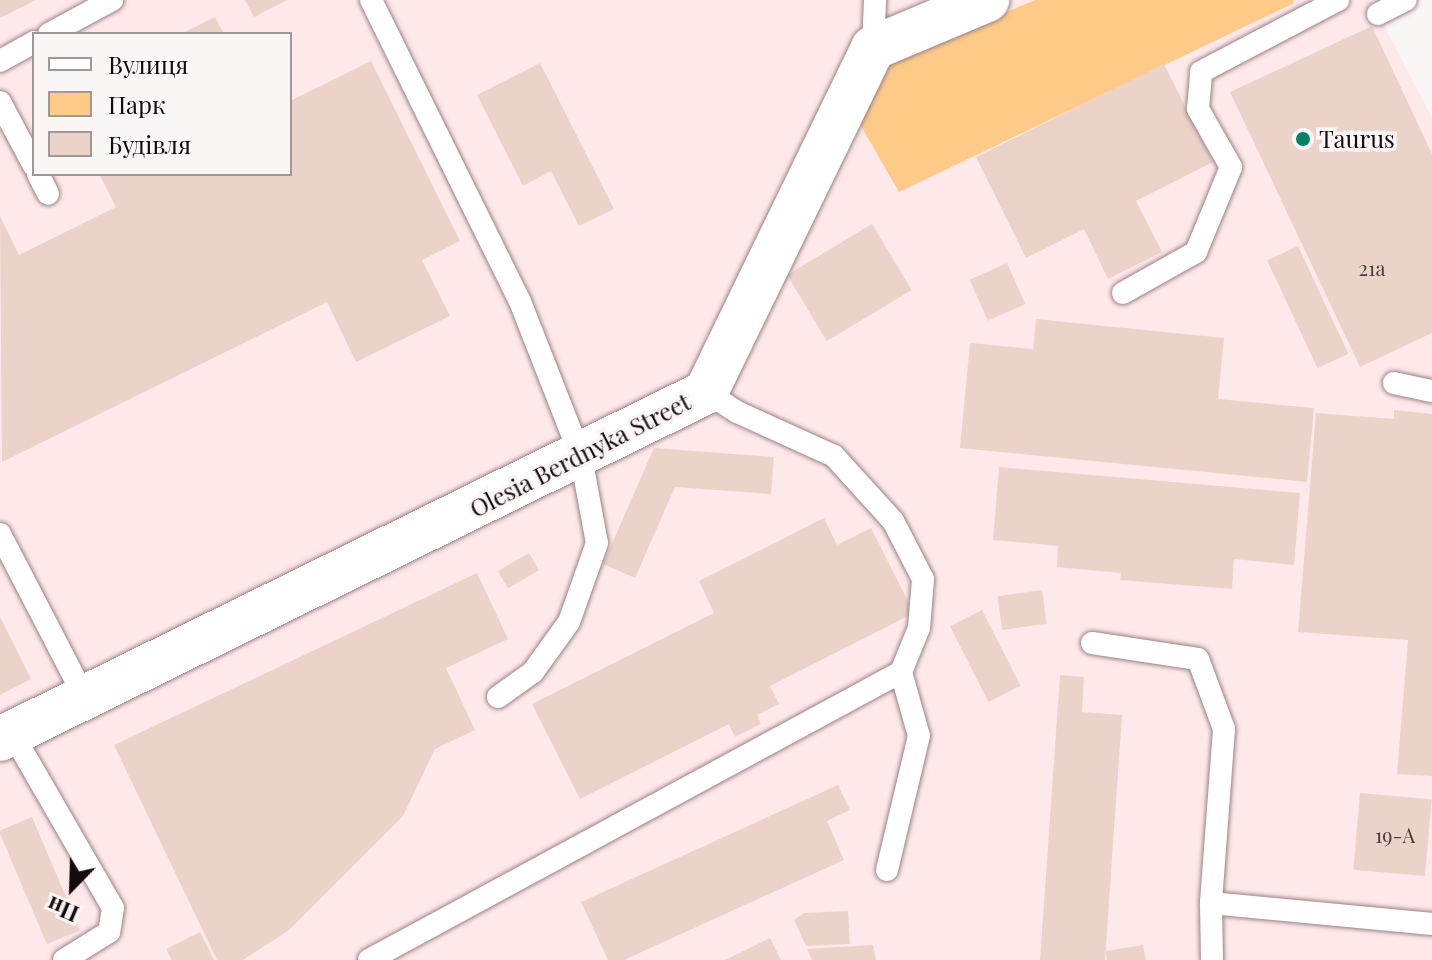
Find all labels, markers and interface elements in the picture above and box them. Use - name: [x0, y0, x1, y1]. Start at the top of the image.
- legend: [32, 32, 292, 176]
- text: Вулиця: [108, 48, 188, 80]
- text: Парк: [108, 88, 166, 120]
- place label: Taurus: [1319, 125, 1395, 153]
- text: Будівля: [108, 128, 191, 160]
- marker: Taurus: [1294, 130, 1312, 148]
- house number: 21а: [1359, 255, 1385, 279]
- street label: Olesia Berdnyka Street: [465, 387, 695, 523]
- house number: 19-А: [1375, 822, 1415, 846]
- north arrow: [32, 848, 112, 928]
- text: Пн: [42, 890, 83, 930]

